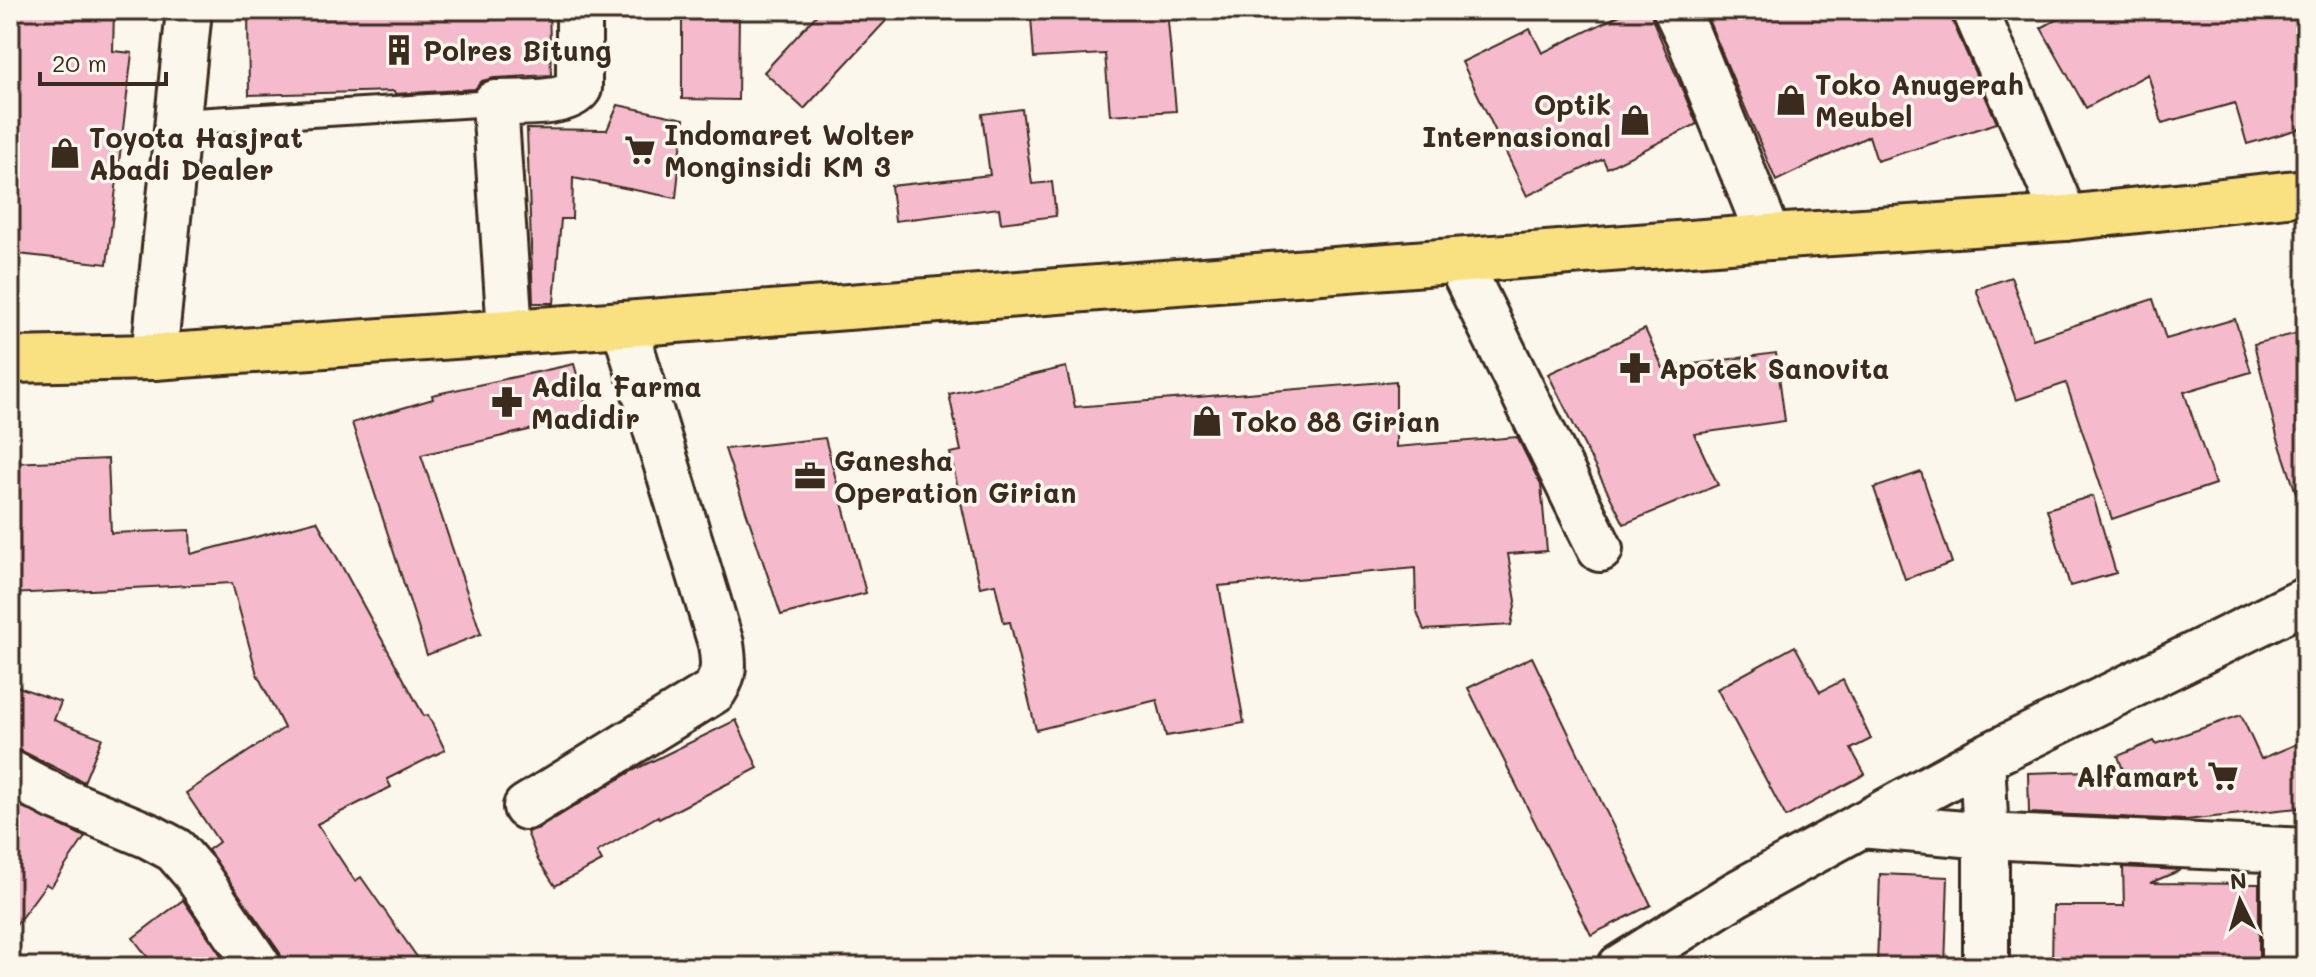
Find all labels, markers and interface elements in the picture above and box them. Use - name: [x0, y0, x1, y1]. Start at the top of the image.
- place label: Polres Bitung: [423, 32, 612, 68]
- building icon: Polres Bitung: [382, 33, 416, 67]
- scale bar: [40, 36, 166, 86]
- text: 20 m: [52, 47, 107, 78]
- place label: Toko Anugerah Meubel: [1815, 66, 2024, 134]
- shop icon: Toko Anugerah Meubel: [1774, 83, 1808, 117]
- place label: Optik Internasional: [1422, 86, 1611, 154]
- shop icon: Optik Internasional: [1618, 103, 1652, 137]
- place label: Indomaret Wolter Monginsidi KM 3: [664, 116, 914, 184]
- place label: Toyota Hasjrat Abadi Dealer: [89, 119, 303, 187]
- supermarket icon: Indomaret Wolter Monginsidi KM 3: [623, 133, 657, 167]
- shop icon: Toyota Hasjrat Abadi Dealer: [48, 136, 82, 170]
- place label: Apotek Sanovita: [1659, 350, 1890, 386]
- pharmacy icon: Apotek Sanovita: [1618, 351, 1652, 385]
- place label: Adila Farma Madidir: [531, 368, 702, 436]
- pharmacy icon: Adila Farma Madidir: [490, 385, 524, 419]
- place label: Toko 88 Girian: [1231, 403, 1440, 439]
- shop icon: Toko 88 Girian: [1190, 404, 1224, 438]
- place label: Ganesha Operation Girian: [834, 442, 1076, 510]
- office icon: Ganesha Operation Girian: [793, 459, 827, 493]
- place label: Alfamart: [2076, 758, 2199, 794]
- supermarket icon: Alfamart: [2206, 759, 2240, 793]
- north arrow: [2200, 861, 2280, 941]
- text: N: [2229, 865, 2248, 896]

